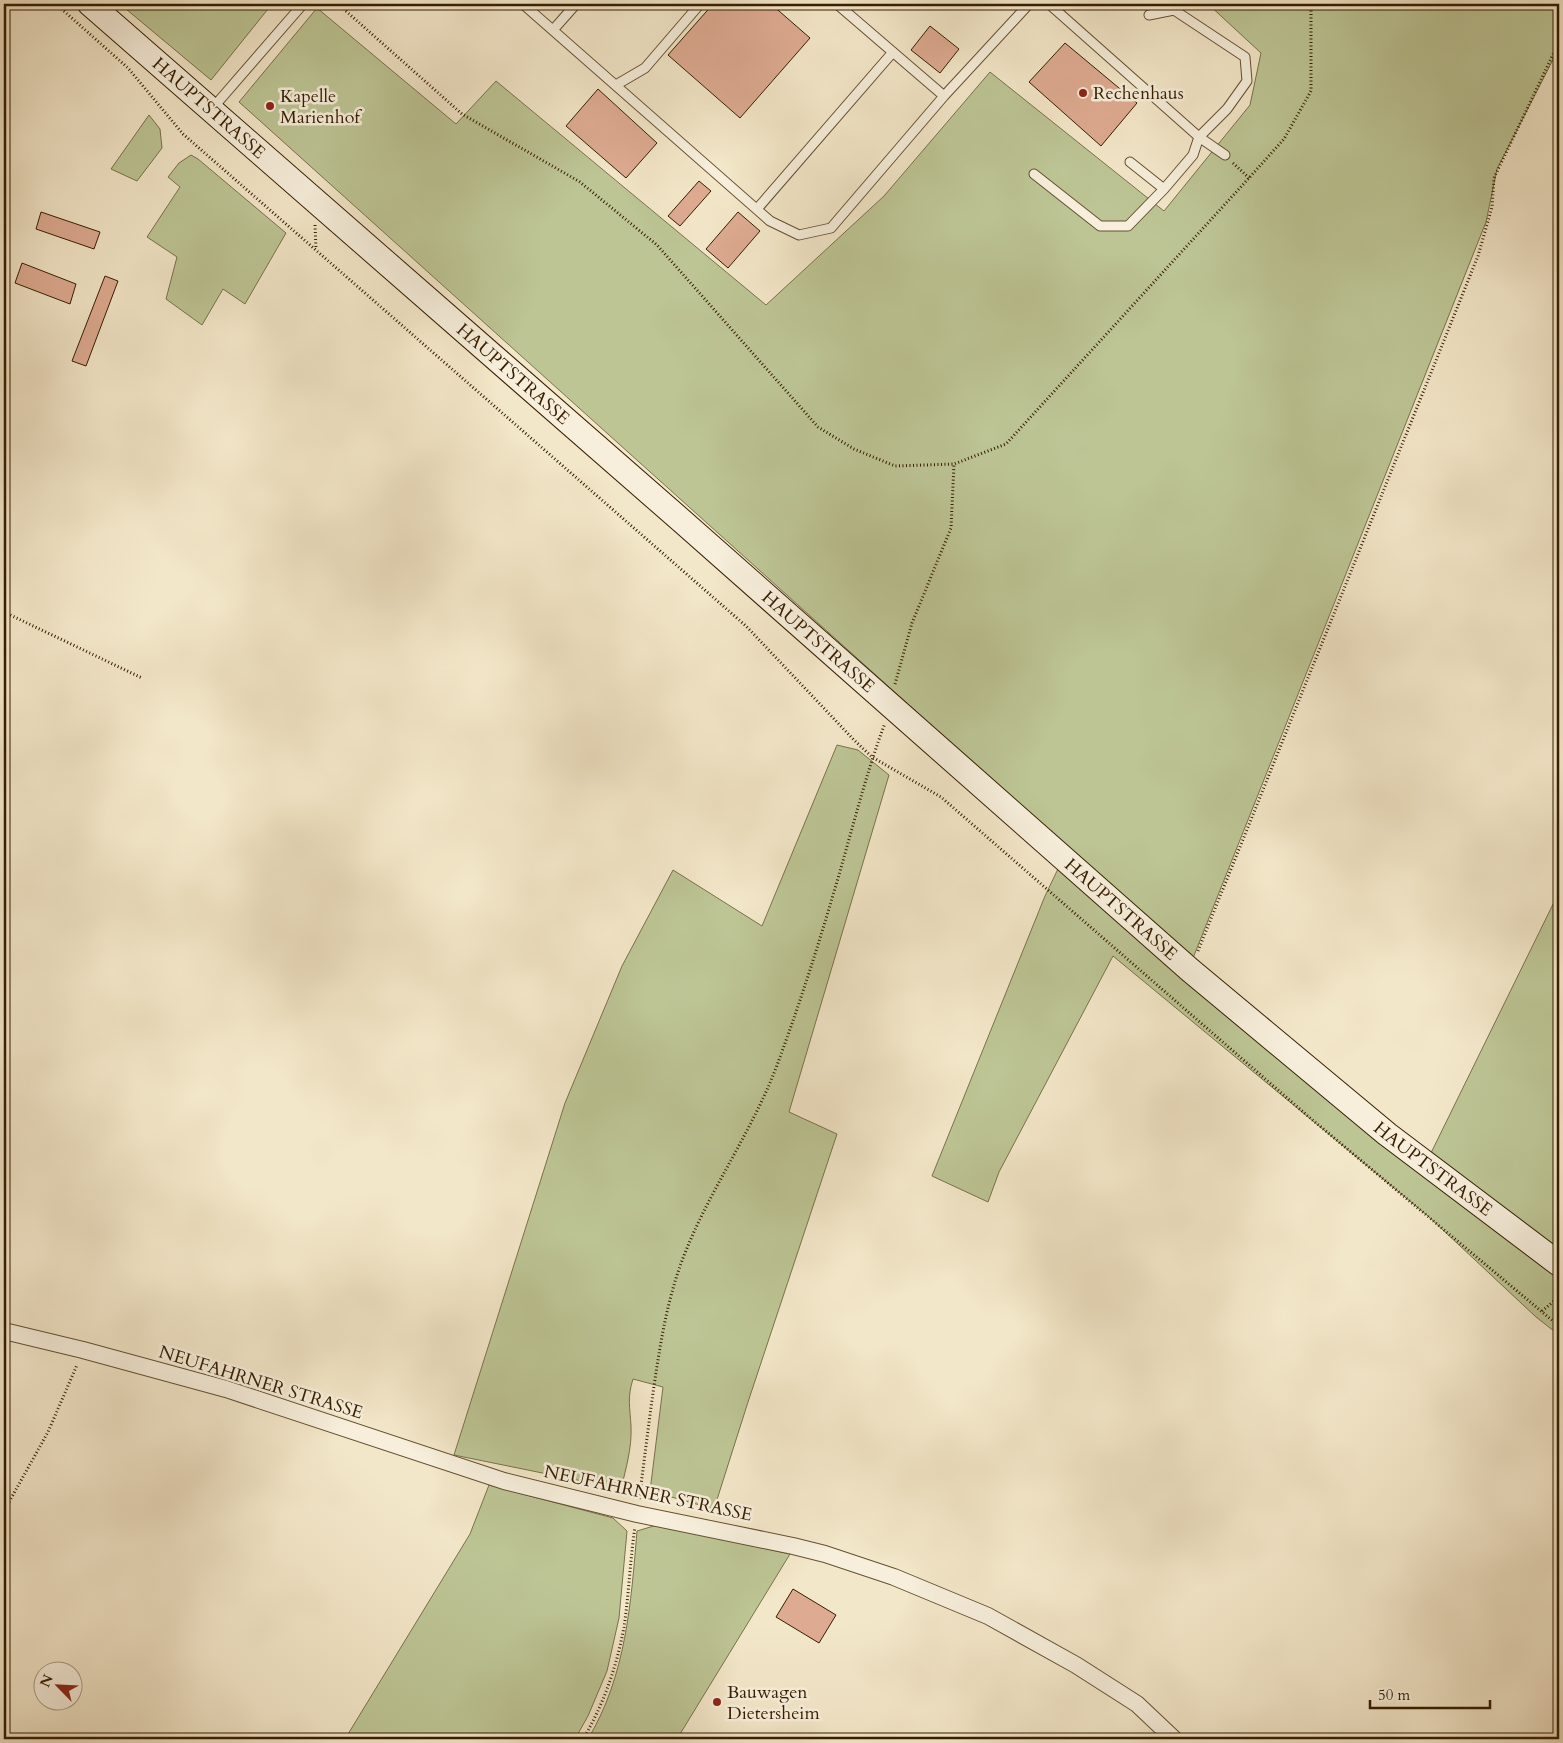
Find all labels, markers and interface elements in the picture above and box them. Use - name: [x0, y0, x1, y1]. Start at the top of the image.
- street label: HAUPTSTRASSE: [147, 52, 271, 165]
- place label: Rechenhaus: [1093, 81, 1184, 106]
- place label: Kapelle Marienhof: [280, 84, 363, 130]
- marker: Rechenhaus: [1077, 87, 1089, 99]
- marker: Kapelle Marienhof: [264, 100, 276, 112]
- street label: HAUPTSTRASSE: [451, 318, 575, 431]
- street label: HAUPTSTRASSE: [756, 585, 880, 699]
- street label: HAUPTSTRASSE: [1059, 853, 1183, 966]
- street label: HAUPTSTRASSE: [1368, 1116, 1497, 1222]
- street label: NEUFAHRNER STRASSE: [156, 1340, 366, 1425]
- street label: NEUFAHRNER STRASSE: [542, 1459, 754, 1528]
- north arrow: [32, 1660, 82, 1710]
- text: N: [35, 1671, 58, 1690]
- scale bar: [1370, 1678, 1490, 1710]
- place label: Bauwagen Dietersheim: [727, 1680, 820, 1726]
- text: 50 m: [1378, 1685, 1410, 1705]
- marker: Bauwagen Dietersheim: [711, 1696, 723, 1708]

